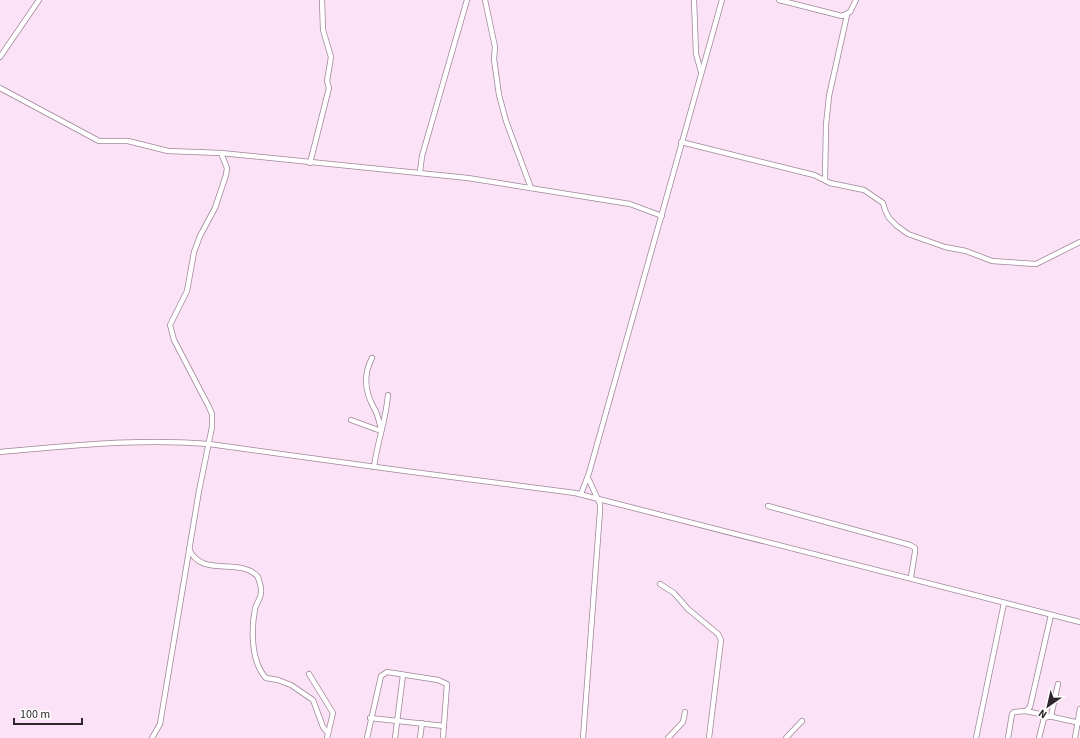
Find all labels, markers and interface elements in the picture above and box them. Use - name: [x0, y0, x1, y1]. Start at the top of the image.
- north arrow: [1028, 686, 1068, 726]
- scale bar: [14, 700, 82, 726]
- text: 100 m: [20, 706, 50, 723]
- text: N: [1035, 706, 1050, 722]

